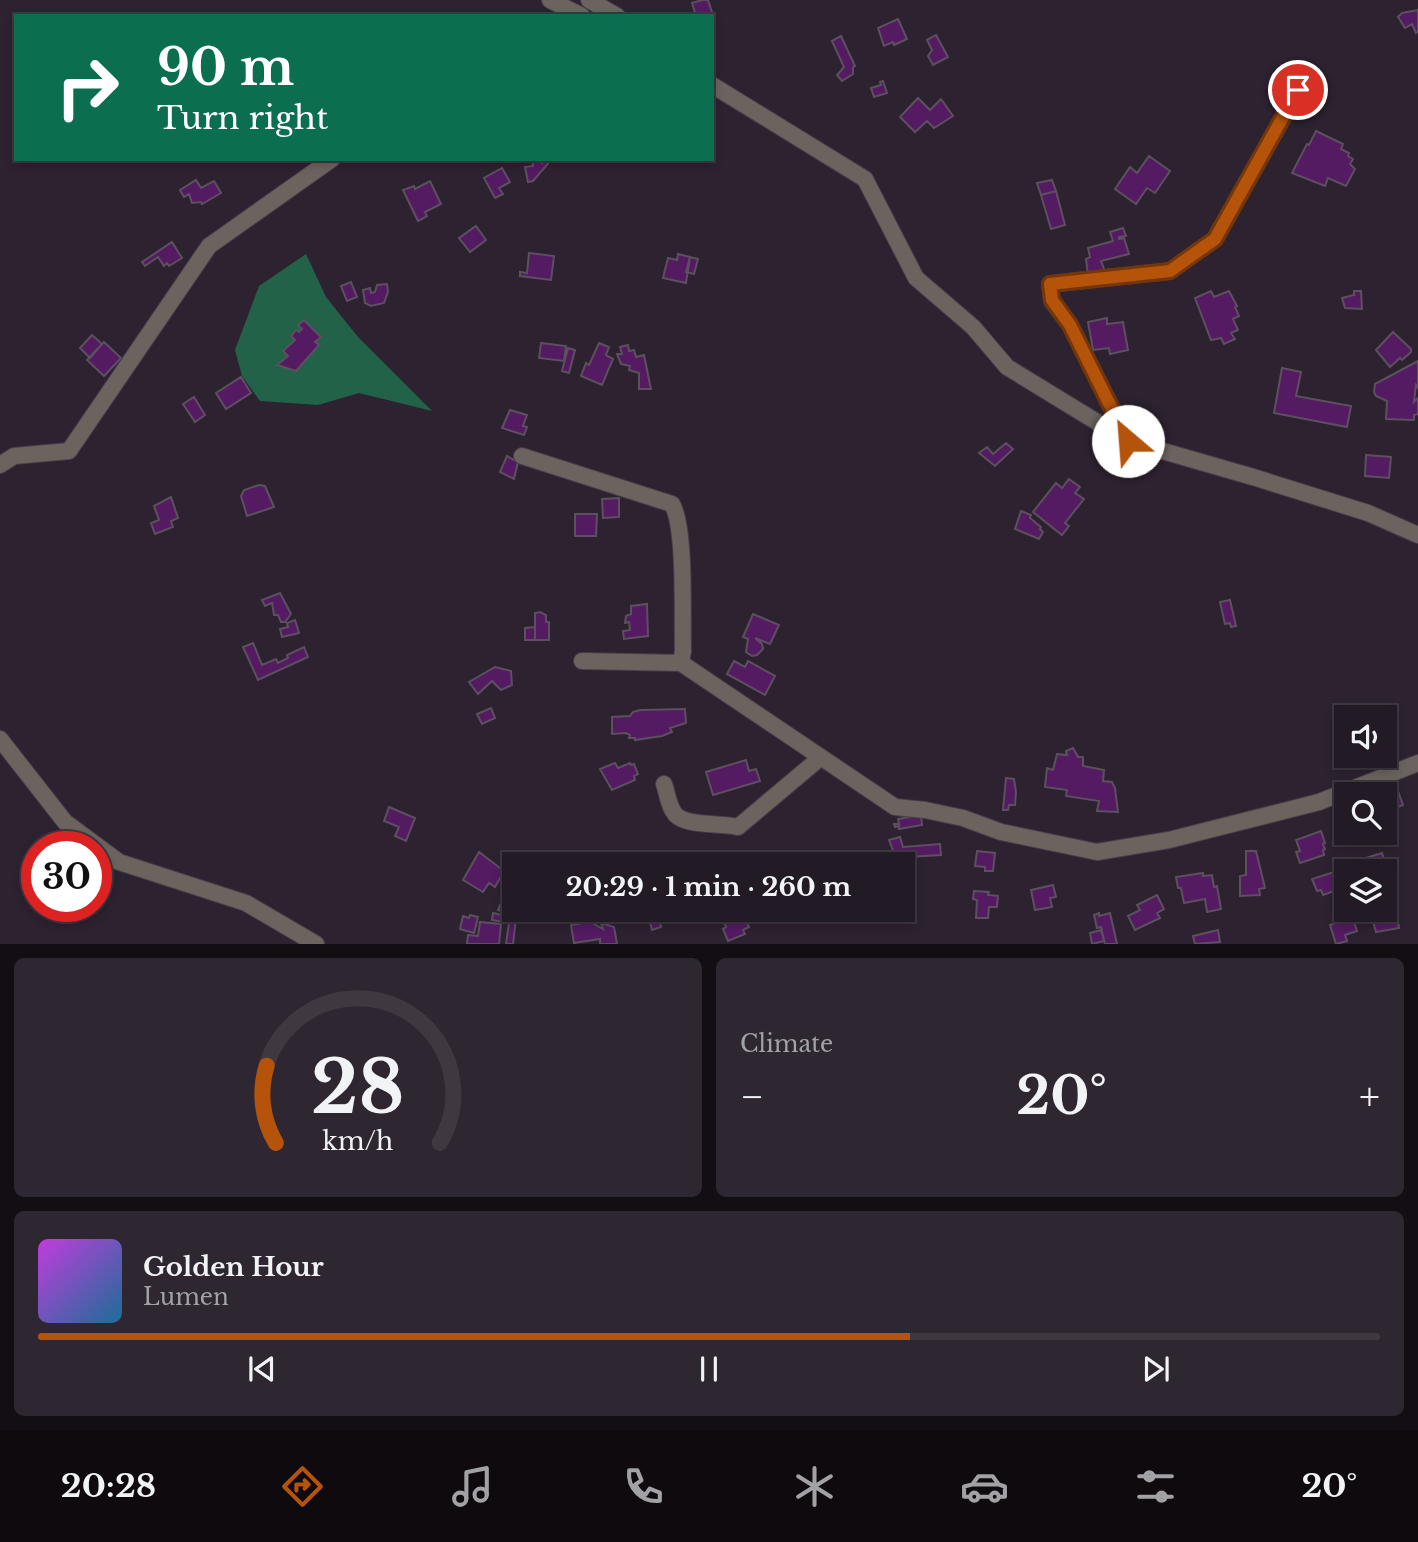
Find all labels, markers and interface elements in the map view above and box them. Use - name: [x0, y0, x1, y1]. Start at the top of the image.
- text: 90 m: [157, 37, 294, 98]
- icon: right: [42, 42, 133, 133]
- pin: [1268, 60, 1328, 120]
- icon: arrive: [1279, 71, 1317, 109]
- text: Turn right: [157, 98, 328, 138]
- position arrow: [1091, 404, 1165, 478]
- map controls: [1334, 705, 1397, 922]
- button: sound: [1334, 705, 1397, 768]
- button: search: [1334, 782, 1397, 845]
- speed limit sign: 30: [21, 831, 112, 922]
- button: layers: [1334, 859, 1397, 922]
- text: 20:29 · 1 min · 260 m: [566, 871, 851, 903]
- text: Climate: [740, 1030, 833, 1058]
- text: 28: [311, 1043, 405, 1134]
- text: 20°: [1016, 1064, 1107, 1128]
- text: −: [740, 1073, 764, 1120]
- text: +: [1359, 1073, 1380, 1120]
- text: km/h: [323, 1126, 393, 1157]
- text: Golden Hour: [143, 1251, 324, 1283]
- text: Lumen: [143, 1283, 229, 1311]
- icon: previous: [243, 1350, 281, 1388]
- icon: pause: [690, 1350, 728, 1388]
- icon: next: [1137, 1350, 1175, 1388]
- icon: directions: [278, 1462, 327, 1511]
- icon: music: [448, 1462, 497, 1511]
- icon: phone: [619, 1462, 668, 1511]
- icon: climate: [790, 1462, 839, 1511]
- icon: car: [960, 1462, 1009, 1511]
- icon: filters: [1131, 1462, 1180, 1511]
- text: 20:28: [61, 1466, 156, 1506]
- text: 20°: [1301, 1466, 1357, 1506]

